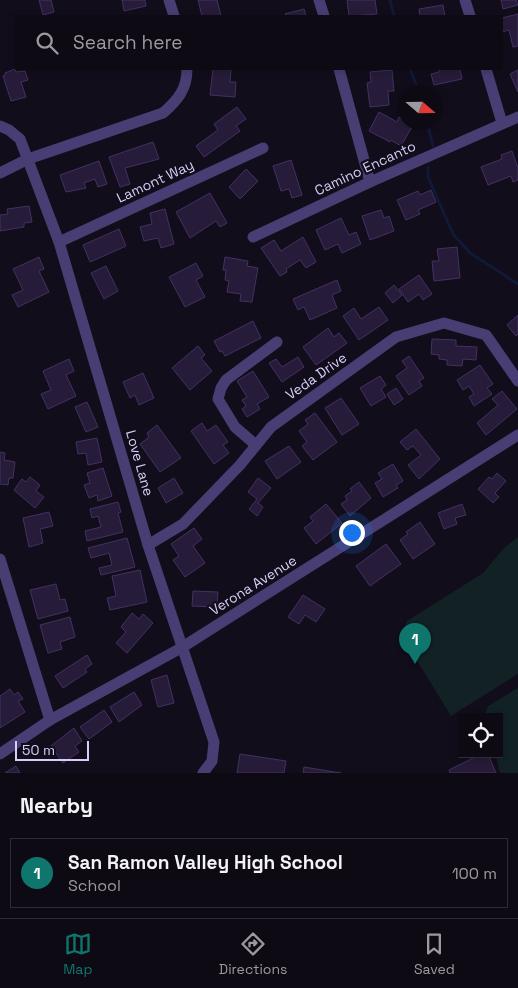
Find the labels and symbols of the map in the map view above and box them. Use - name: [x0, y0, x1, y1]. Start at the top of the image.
- north arrow: [398, 85, 443, 130]
- street label: Camino Encanto: [312, 137, 418, 199]
- street label: Lamont Way: [113, 155, 197, 207]
- street label: Veda Drive: [282, 348, 350, 404]
- street label: Love Lane: [122, 428, 158, 498]
- your location: [339, 520, 365, 546]
- street label: Verona Avenue: [206, 551, 300, 619]
- pin: 1: [399, 623, 431, 664]
- scale bar: [15, 738, 89, 761]

